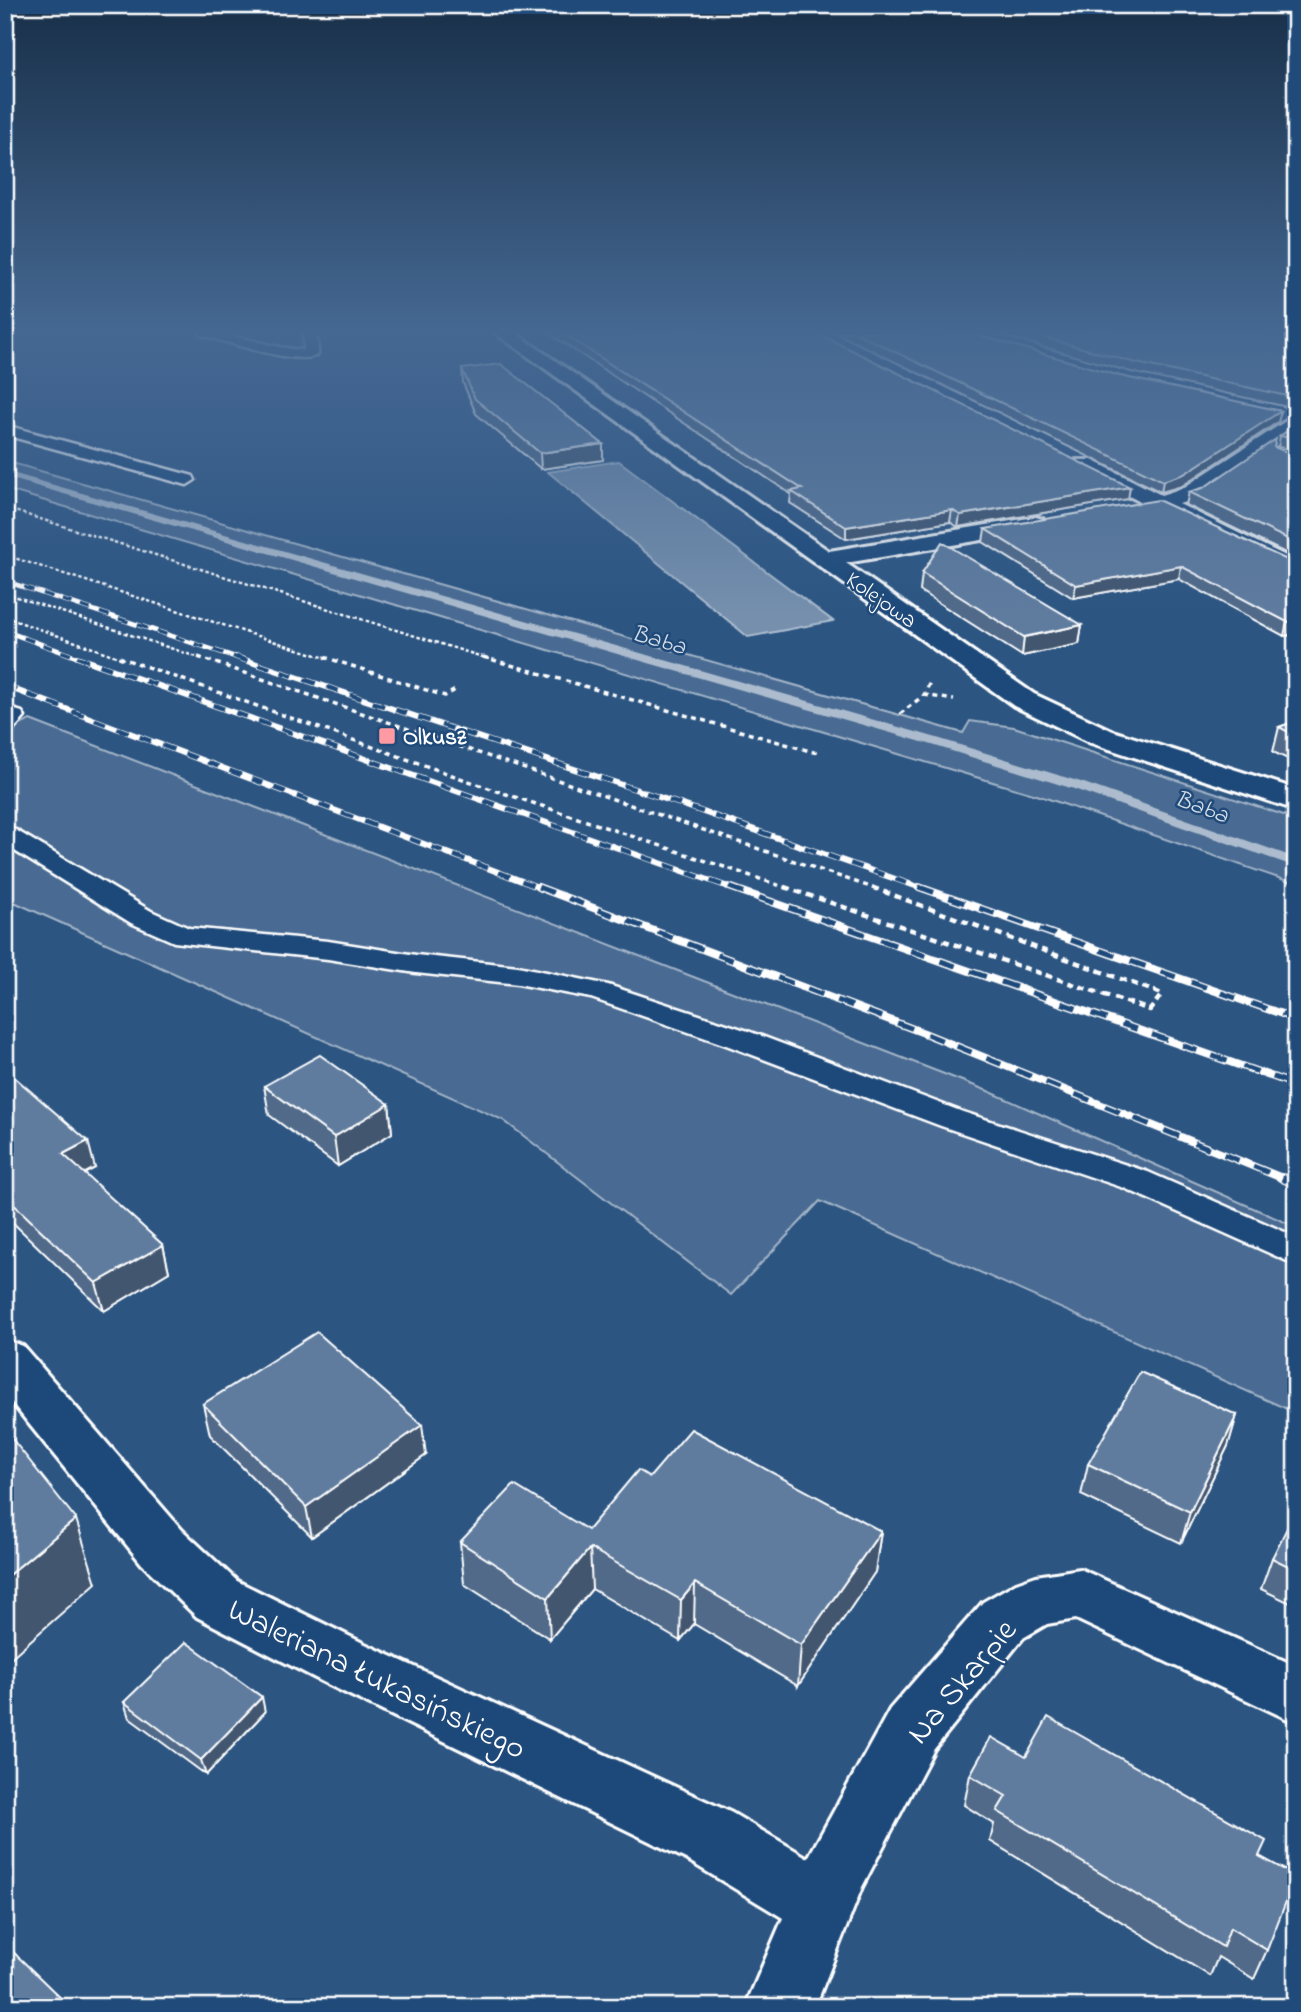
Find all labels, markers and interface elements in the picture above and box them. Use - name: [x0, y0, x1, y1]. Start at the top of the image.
- street label: Kolejowa: [838, 564, 923, 638]
- water label: Baba: [627, 617, 690, 666]
- place label: Olkusz: [403, 722, 468, 755]
- marker: Olkusz: [377, 726, 397, 746]
- water label: Baba: [1169, 783, 1234, 835]
- street label: Waleriana Łukasińskiego: [219, 1588, 533, 1774]
- street label: Na Skarpie: [896, 1609, 1030, 1756]

